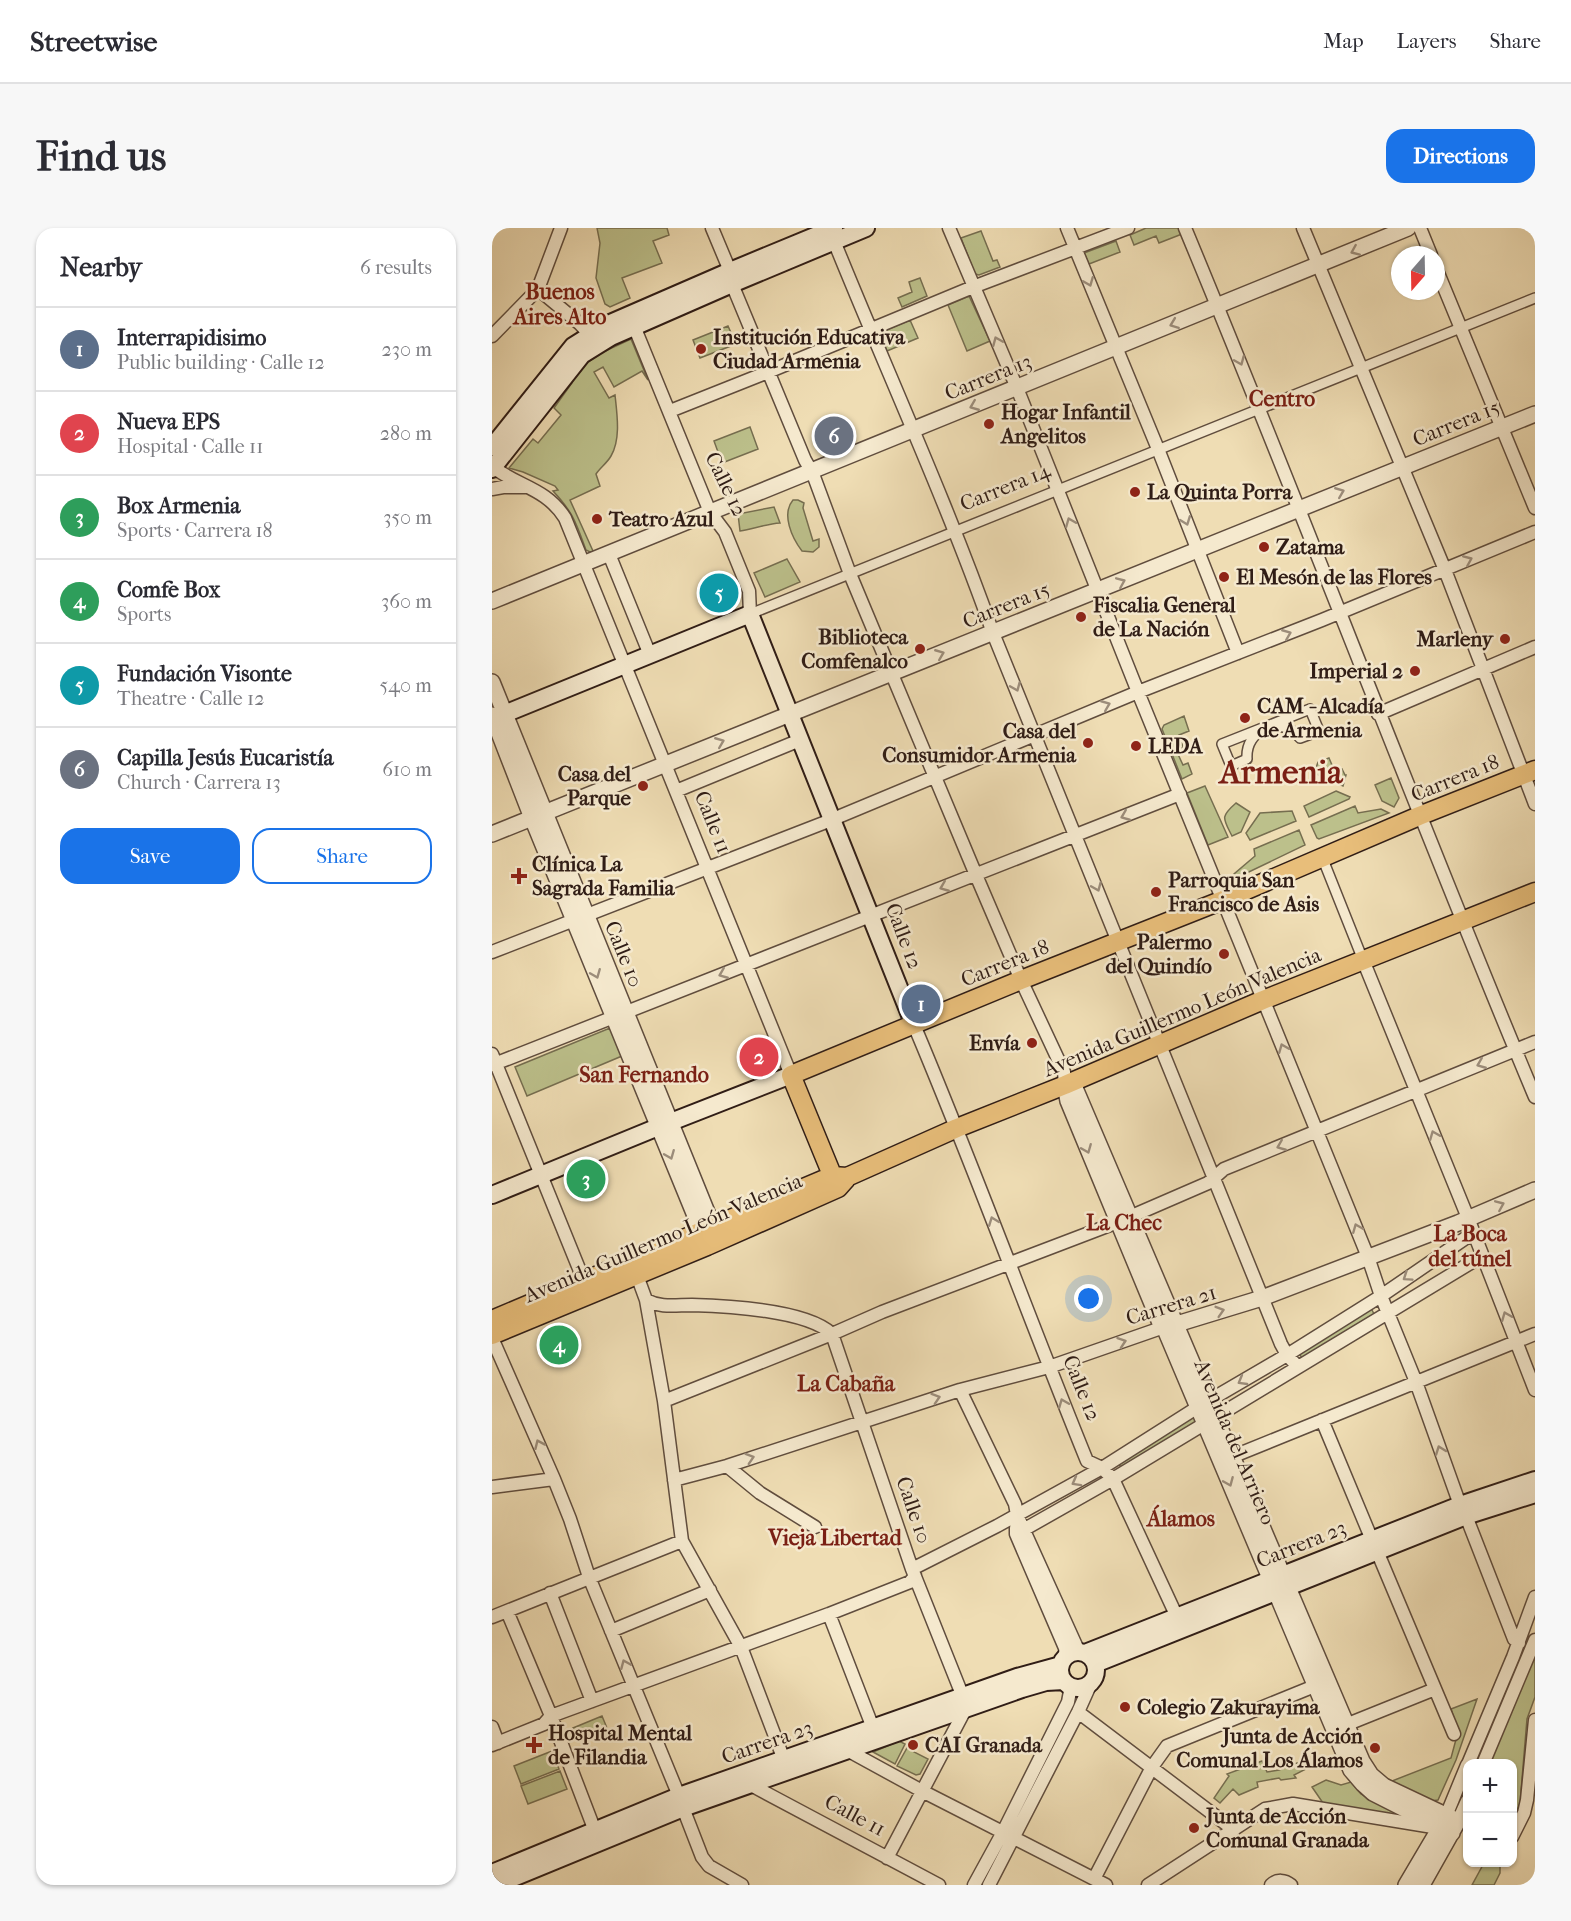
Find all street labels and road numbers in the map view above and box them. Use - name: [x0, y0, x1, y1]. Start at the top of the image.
- street label: Carrera 13: [941, 349, 1035, 405]
- street label: Carrera 15: [1409, 395, 1503, 451]
- street label: Calle 12: [700, 448, 752, 520]
- street label: Carrera 14: [956, 458, 1054, 516]
- street label: Carrera 15: [959, 577, 1053, 633]
- street label: Carrera 18: [1407, 749, 1503, 807]
- street label: Calle 11: [690, 787, 736, 857]
- street label: Calle 12: [881, 900, 928, 972]
- street label: Calle 10: [600, 917, 648, 991]
- street label: Carrera 18: [957, 934, 1053, 992]
- street label: Avenida Guillermo León Valencia: [1039, 942, 1325, 1082]
- street label: Avenida Guillermo León Valencia: [520, 1168, 806, 1308]
- street label: Carrera 21: [1123, 1280, 1219, 1330]
- street label: Calle 12: [1058, 1352, 1106, 1424]
- street label: Avenida del Arriero: [1189, 1355, 1281, 1528]
- street label: Calle 10: [891, 1473, 937, 1547]
- street label: Carrera 23: [1253, 1515, 1349, 1573]
- street label: Carrera 23: [718, 1715, 816, 1769]
- street label: Calle 11: [821, 1789, 889, 1841]

